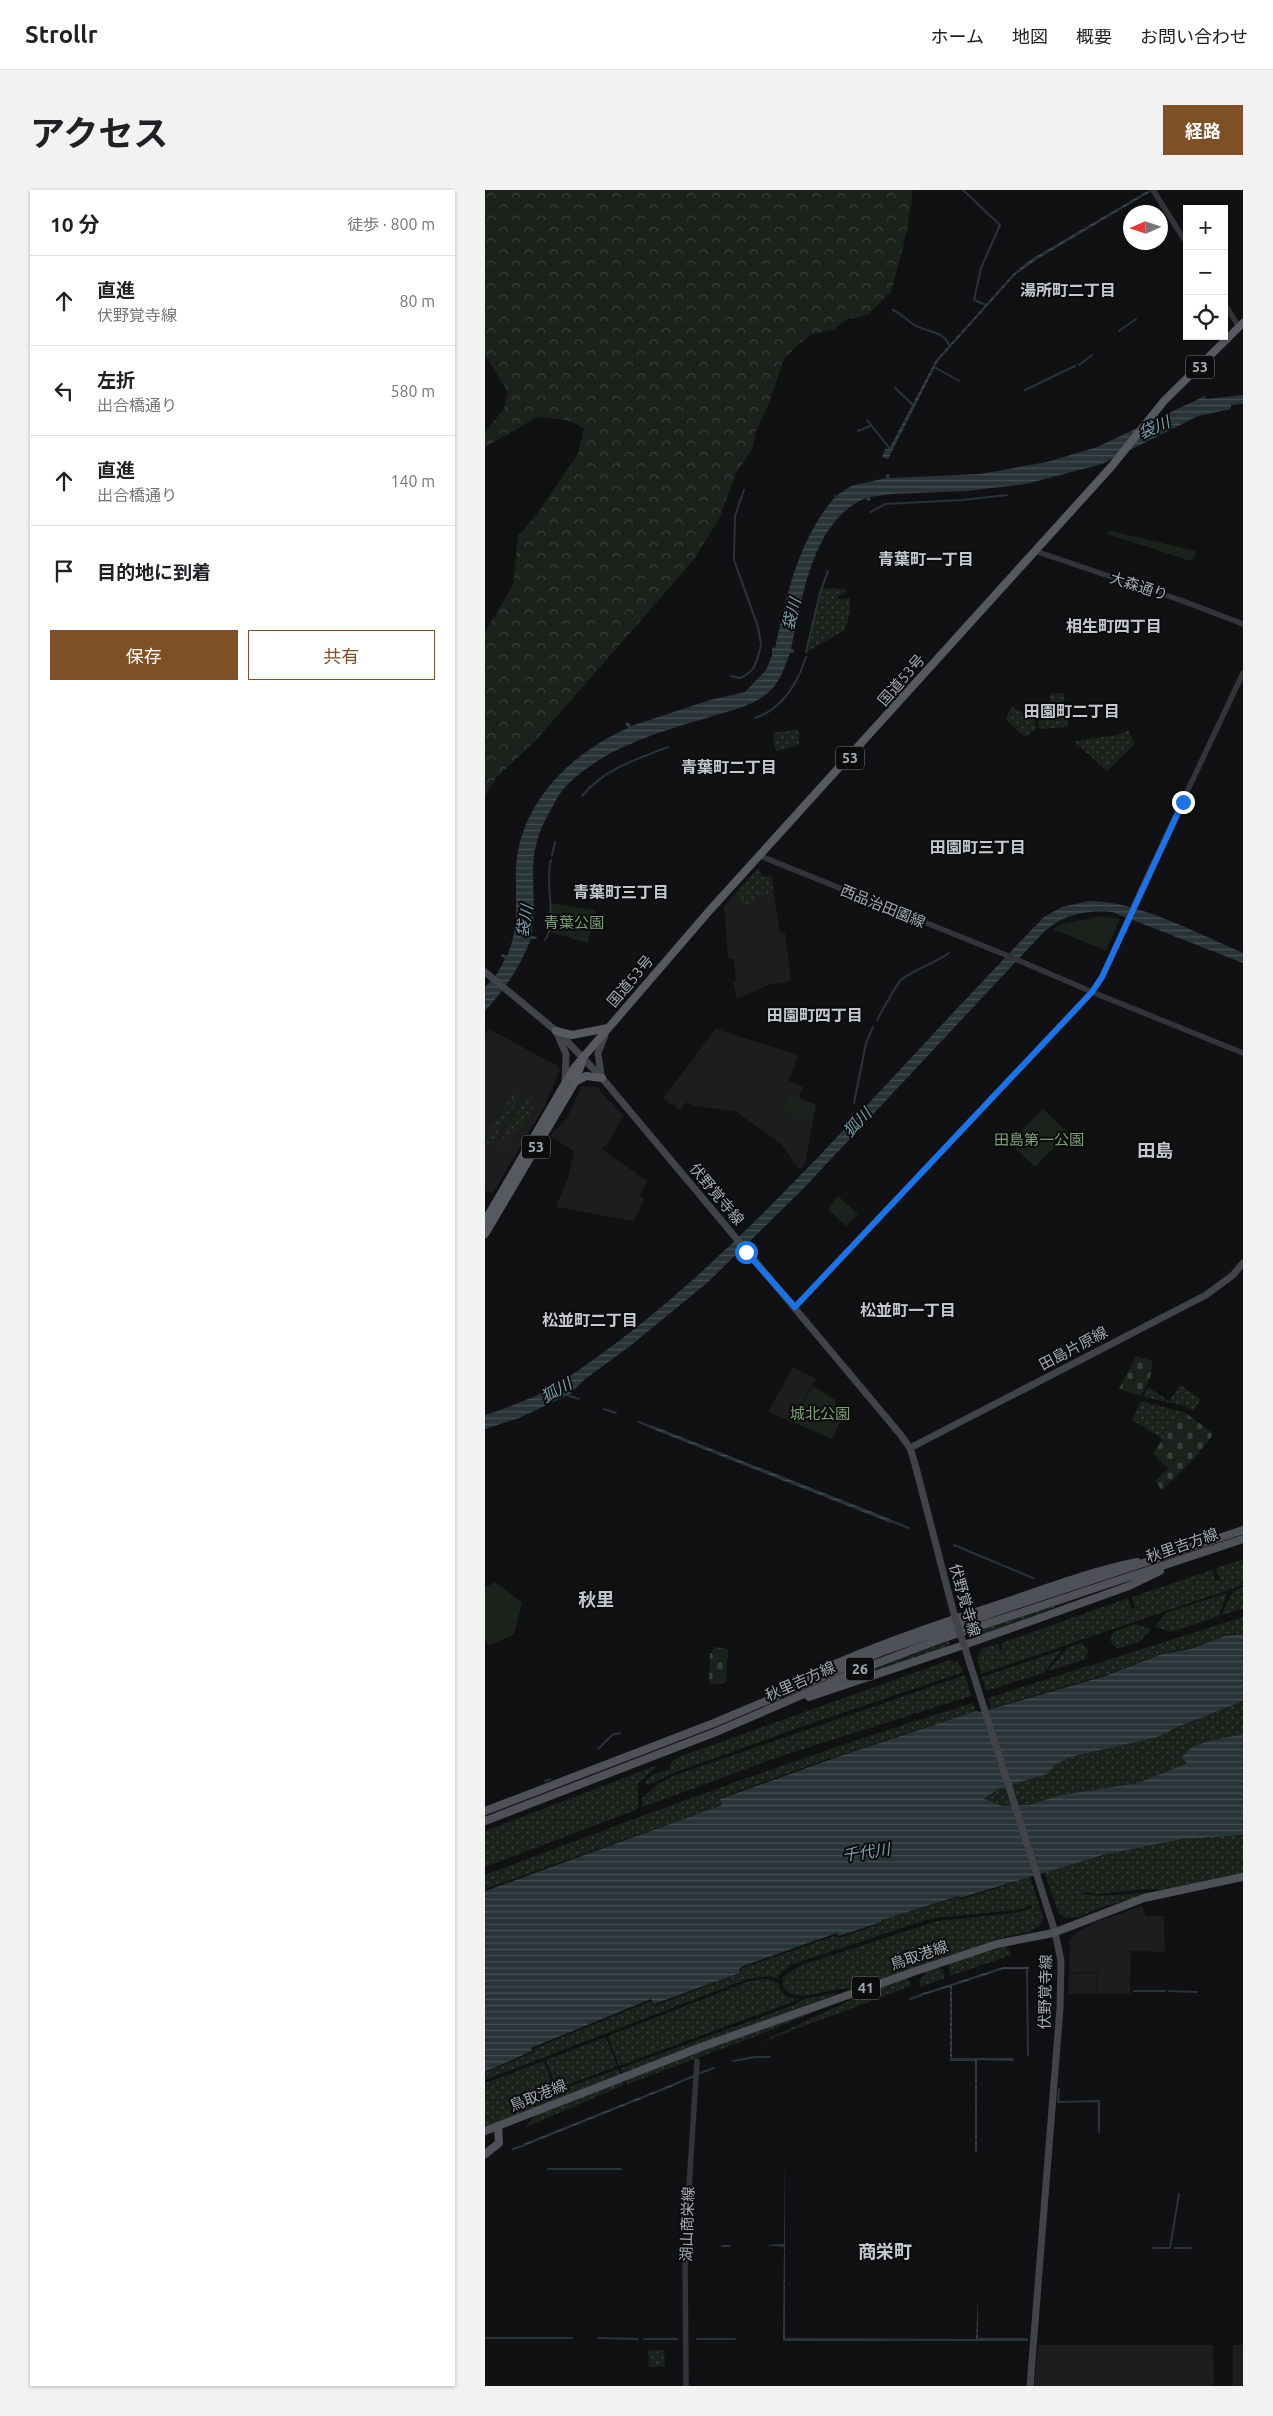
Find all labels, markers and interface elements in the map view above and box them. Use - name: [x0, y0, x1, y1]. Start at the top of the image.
- text: Strollr: [25, 21, 98, 48]
- text: ホーム: [931, 26, 984, 46]
- text: 地図: [1012, 26, 1048, 46]
- text: 概要: [1076, 26, 1112, 46]
- text: お問い合わせ: [1140, 26, 1248, 46]
- button: 経路: [1163, 105, 1243, 155]
- text: アクセス: [30, 113, 168, 153]
- north arrow: [1123, 205, 1168, 250]
- map controls: [1183, 205, 1228, 340]
- button: +: [1183, 205, 1228, 250]
- text: 10 分: [50, 212, 100, 236]
- text: 徒歩 · 800 m: [347, 215, 435, 233]
- button: −: [1183, 250, 1228, 295]
- text: 直進: [97, 279, 135, 301]
- district label: 湯所町二丁目: [1020, 281, 1116, 299]
- icon: ahead: [50, 287, 78, 315]
- text: 80 m: [399, 292, 435, 310]
- button: locate: [1183, 295, 1228, 340]
- text: 伏野覚寺線: [97, 306, 177, 324]
- road number: 53: [1186, 356, 1214, 378]
- text: 左折: [97, 369, 135, 391]
- icon: left: [50, 377, 78, 405]
- text: 580 m: [390, 382, 435, 400]
- text: 出合橋通り: [97, 396, 177, 414]
- water label: 袋川: [1136, 412, 1174, 442]
- text: 直進: [97, 459, 135, 481]
- icon: ahead: [50, 467, 78, 495]
- text: 140 m: [390, 472, 435, 490]
- text: 出合橋通り: [97, 486, 177, 504]
- district label: 青葉町一丁目: [878, 550, 974, 568]
- icon: arrive: [50, 557, 78, 585]
- text: 目的地に到着: [97, 561, 211, 583]
- street label: 大森通り: [1108, 569, 1170, 603]
- water label: 袋川: [778, 594, 804, 632]
- district label: 相生町四丁目: [1066, 617, 1162, 635]
- button: 保存: [50, 630, 238, 680]
- button: 共有: [248, 630, 435, 680]
- street label: 国道53号: [874, 651, 928, 709]
- district label: 田園町二丁目: [1024, 702, 1120, 720]
- road number: 53: [836, 746, 864, 770]
- district label: 青葉町二丁目: [681, 758, 777, 776]
- route end: [1172, 791, 1195, 814]
- district label: 田園町三丁目: [930, 838, 1026, 856]
- street label: 西品治田園線: [838, 881, 928, 931]
- district label: 青葉町三丁目: [573, 883, 669, 901]
- water label: 袋川: [512, 902, 536, 938]
- park label: 青葉公園: [544, 914, 604, 931]
- street label: 国道53号: [604, 952, 656, 1010]
- district label: 田園町四丁目: [767, 1006, 863, 1024]
- water label: 狐川: [839, 1103, 876, 1140]
- park label: 田島第一公園: [994, 1131, 1084, 1148]
- road number: 53: [522, 1136, 550, 1159]
- district label: 田島: [1137, 1140, 1173, 1160]
- street label: 伏野覚寺線: [686, 1160, 748, 1228]
- route start: [735, 1241, 758, 1264]
- district label: 松並町一丁目: [860, 1301, 956, 1319]
- district label: 松並町二丁目: [542, 1311, 638, 1329]
- street label: 田島片原線: [1036, 1323, 1110, 1373]
- water label: 狐川: [538, 1373, 576, 1406]
- park label: 城北公園: [790, 1405, 850, 1422]
- street label: 秋里吉方線: [1144, 1525, 1220, 1565]
- street label: 伏野覚寺線: [946, 1562, 984, 1638]
- district label: 秋里: [578, 1589, 614, 1609]
- street label: 秋里吉方線: [762, 1658, 838, 1704]
- road number: 26: [846, 1658, 874, 1680]
- water label: 千代川: [841, 1839, 893, 1864]
- street label: 鳥取港線: [888, 1937, 950, 1973]
- street label: 伏野覚寺線: [1036, 1954, 1054, 2030]
- road number: 41: [852, 1976, 880, 2000]
- street label: 鳥取港線: [507, 2076, 569, 2114]
- street label: 湖山商栄線: [677, 2186, 697, 2262]
- district label: 商栄町: [858, 2241, 912, 2261]

